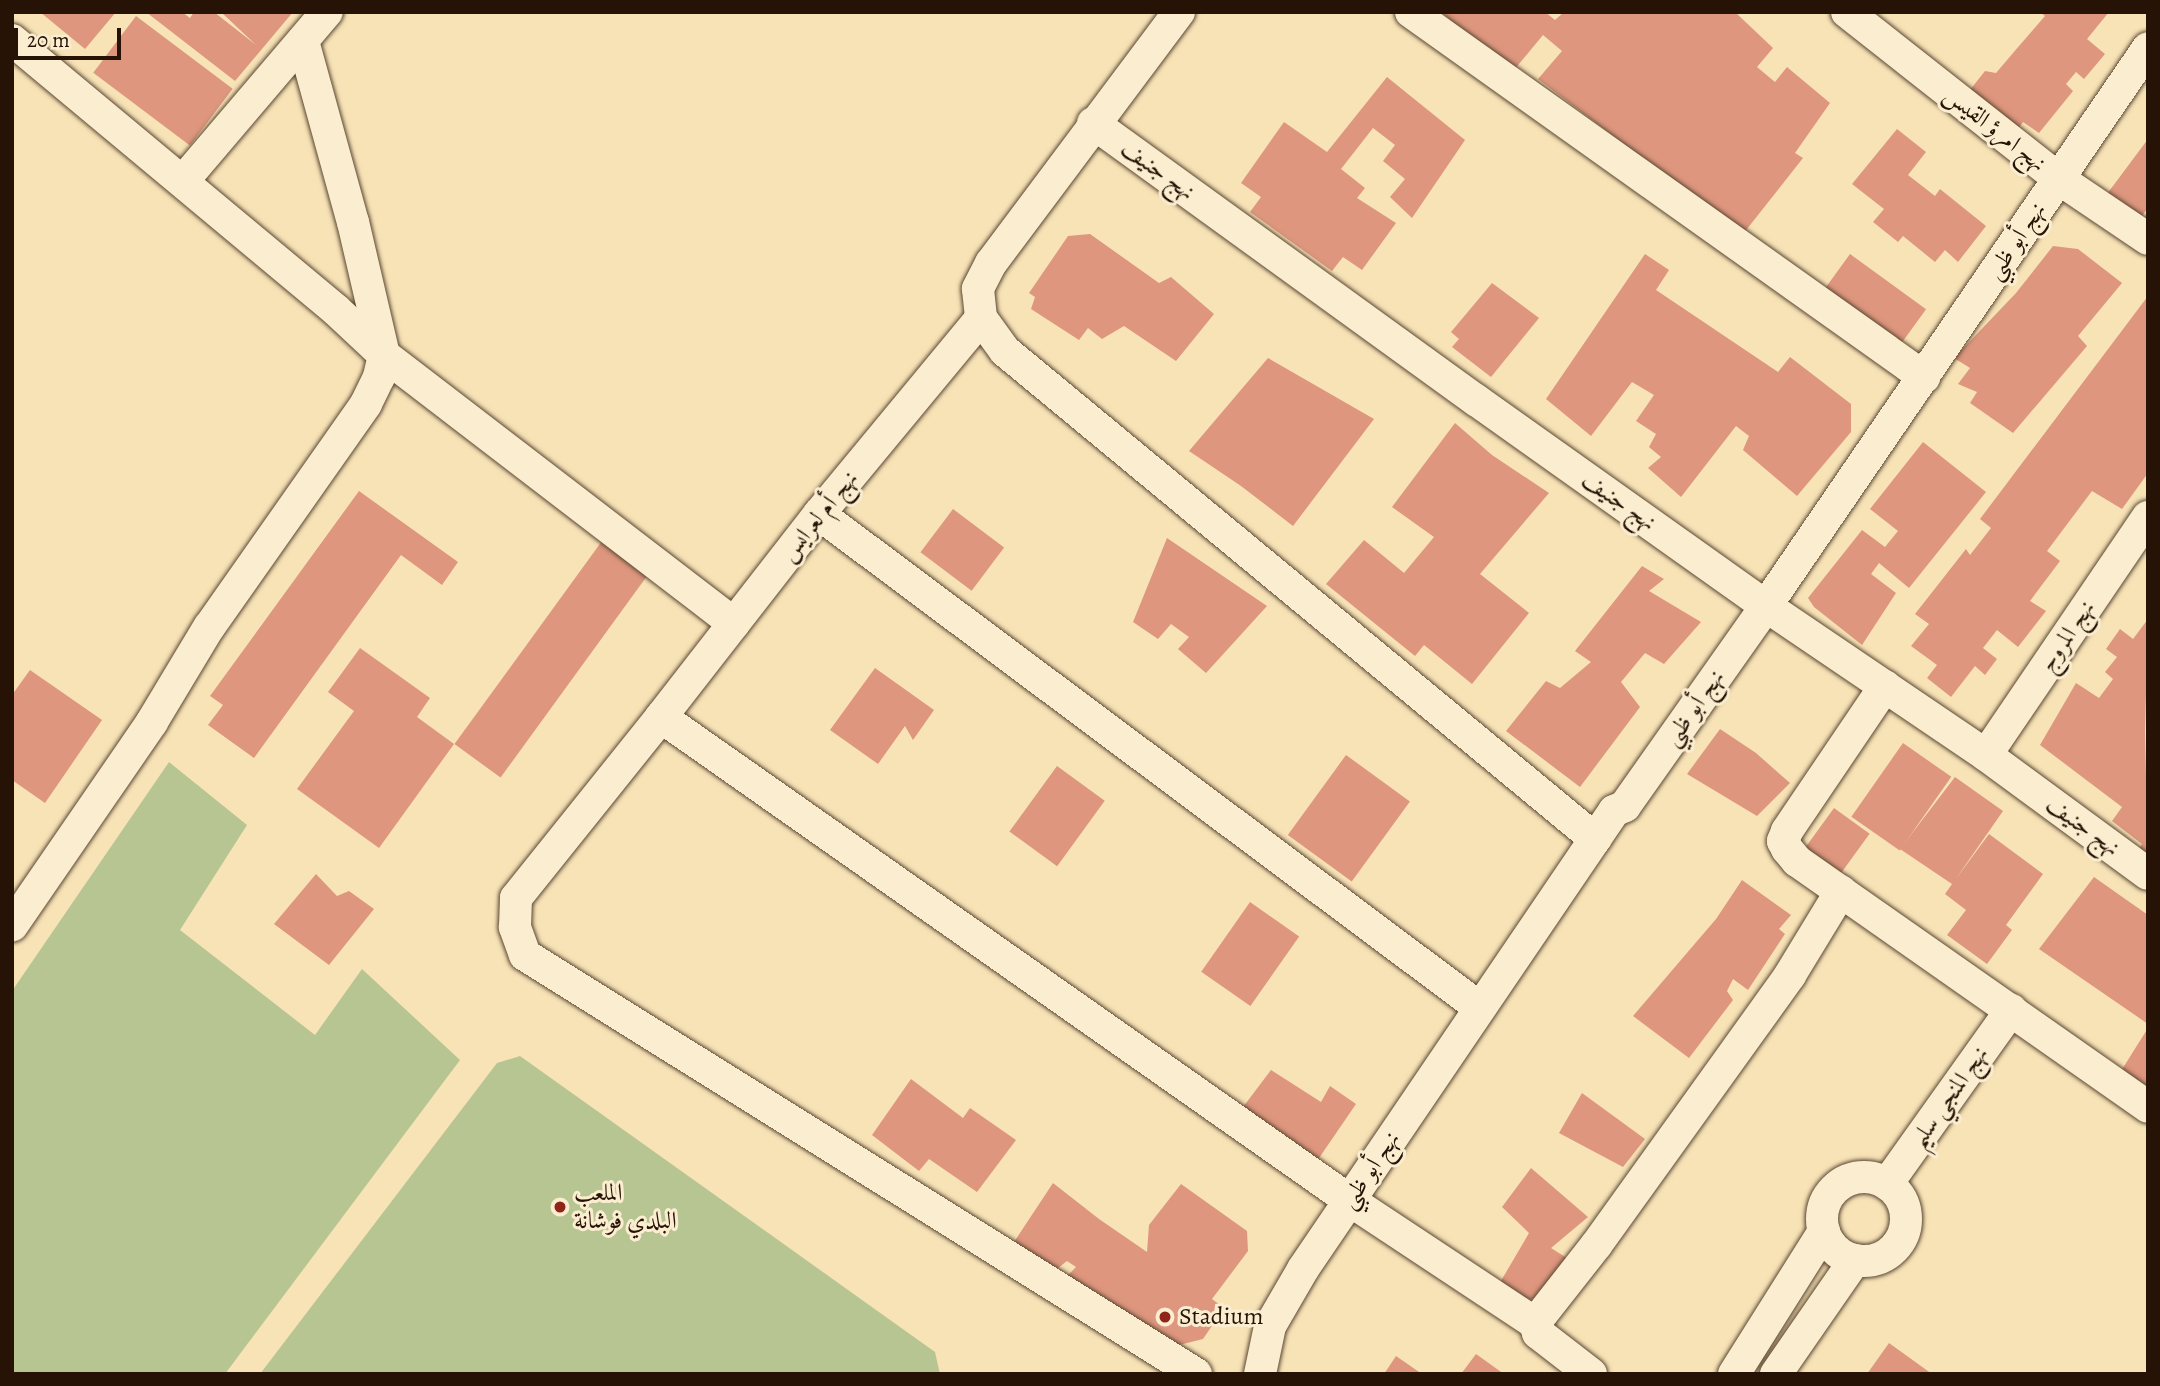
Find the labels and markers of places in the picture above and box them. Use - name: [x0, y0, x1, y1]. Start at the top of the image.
- place label: الملعب البلدي فوشانة: [574, 1179, 677, 1235]
- marker: الملعب البلدي فوشانة: [552, 1199, 568, 1215]
- place label: Stadium: [1179, 1303, 1263, 1331]
- marker: Stadium: [1157, 1309, 1173, 1325]

